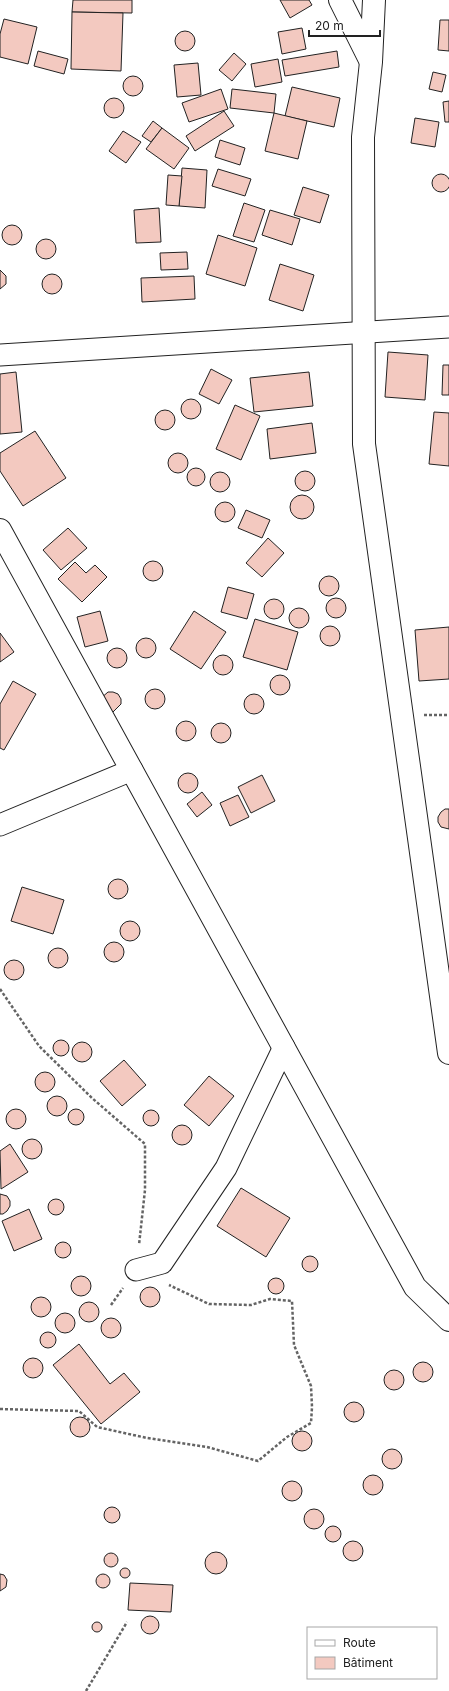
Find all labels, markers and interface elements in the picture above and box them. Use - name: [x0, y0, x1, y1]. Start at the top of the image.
- scale bar: [309, 12, 380, 38]
- text: 20 m: [315, 18, 344, 33]
- legend: [307, 1627, 437, 1679]
- text: Route: [343, 1635, 376, 1650]
- text: Bâtiment: [343, 1655, 393, 1670]

